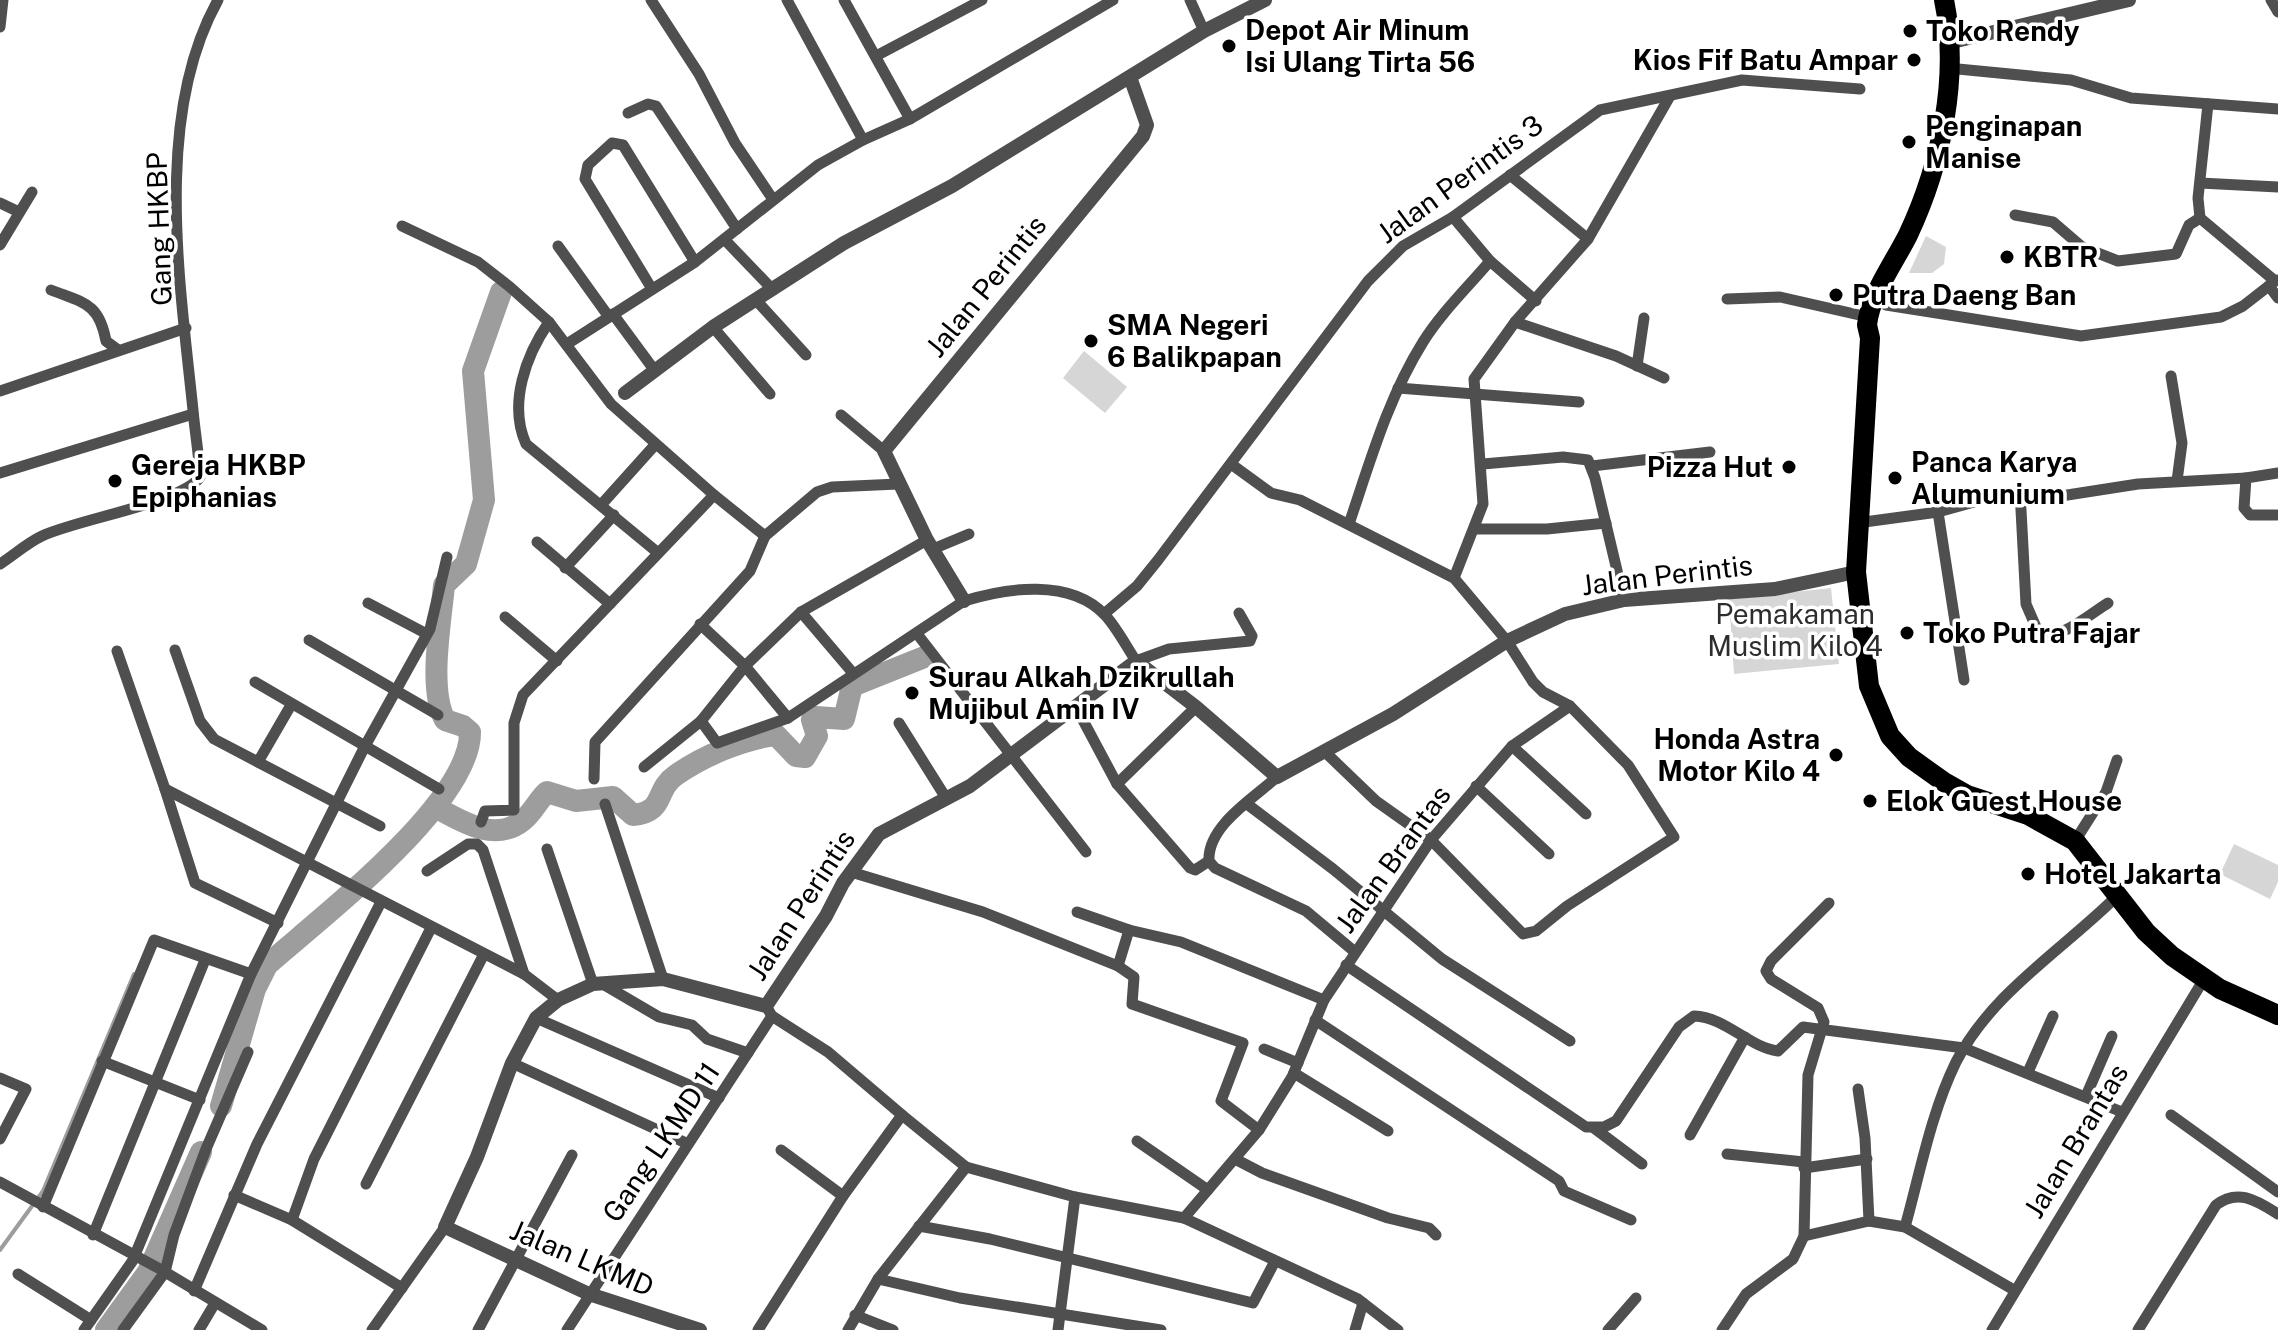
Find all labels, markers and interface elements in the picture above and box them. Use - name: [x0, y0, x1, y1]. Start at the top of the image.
- place label: Depot Air Minum Isi Ulang Tirta 56: [1245, 13, 1475, 78]
- place label: Toko Rendy: [1926, 14, 2080, 47]
- marker: Toko Rendy: [1901, 22, 1919, 40]
- marker: Depot Air Minum Isi Ulang Tirta 56: [1220, 37, 1238, 55]
- place label: Kios Fif Batu Ampar: [1633, 43, 1898, 76]
- marker: Kios Fif Batu Ampar: [1905, 51, 1923, 69]
- street label: Jalan Perintis 3: [1371, 107, 1549, 250]
- place label: Penginapan Manise: [1925, 109, 2082, 174]
- marker: Penginapan Manise: [1900, 133, 1918, 151]
- street label: Gang HKBP: [139, 151, 178, 306]
- street label: Jalan Perintis: [919, 208, 1053, 363]
- place label: KBTR: [2023, 240, 2099, 273]
- marker: KBTR: [1998, 248, 2016, 266]
- place label: Putra Daeng Ban: [1852, 278, 2076, 311]
- marker: Putra Daeng Ban: [1827, 286, 1845, 304]
- place label: SMA Negeri 6 Balikpapan: [1107, 308, 1282, 373]
- marker: SMA Negeri 6 Balikpapan: [1082, 332, 1100, 350]
- place label: Panca Karya Alumunium: [1911, 445, 2077, 510]
- place label: Gereja HKBP Epiphanias: [131, 448, 306, 513]
- place label: Pizza Hut: [1647, 450, 1773, 483]
- marker: Pizza Hut: [1780, 458, 1798, 476]
- marker: Panca Karya Alumunium: [1886, 469, 1904, 487]
- marker: Gereja HKBP Epiphanias: [106, 472, 124, 490]
- street label: Jalan Perintis: [1579, 548, 1754, 601]
- park label: Pemakaman Muslim Kilo 4: [1707, 597, 1883, 662]
- place label: Toko Putra Fajar: [1923, 616, 2140, 649]
- marker: Toko Putra Fajar: [1898, 624, 1916, 642]
- place label: Surau Alkah Dzikrullah Mujibul Amin IV: [928, 660, 1235, 725]
- marker: Surau Alkah Dzikrullah Mujibul Amin IV: [903, 684, 921, 702]
- place label: Honda Astra Motor Kilo 4: [1654, 722, 1820, 787]
- marker: Honda Astra Motor Kilo 4: [1827, 746, 1845, 764]
- street label: Jalan Brantas: [1328, 779, 1457, 939]
- place label: Elok Guest House: [1886, 784, 2122, 817]
- marker: Elok Guest House: [1861, 792, 1879, 810]
- street label: Jalan Perintis: [740, 824, 861, 986]
- place label: Hotel Jakarta: [2044, 857, 2221, 890]
- marker: Hotel Jakarta: [2019, 865, 2037, 883]
- street label: Gang LKMD 11: [595, 1056, 726, 1228]
- street label: Jalan Brantas: [2017, 1058, 2134, 1224]
- street label: Jalan LKMD: [505, 1213, 659, 1303]

